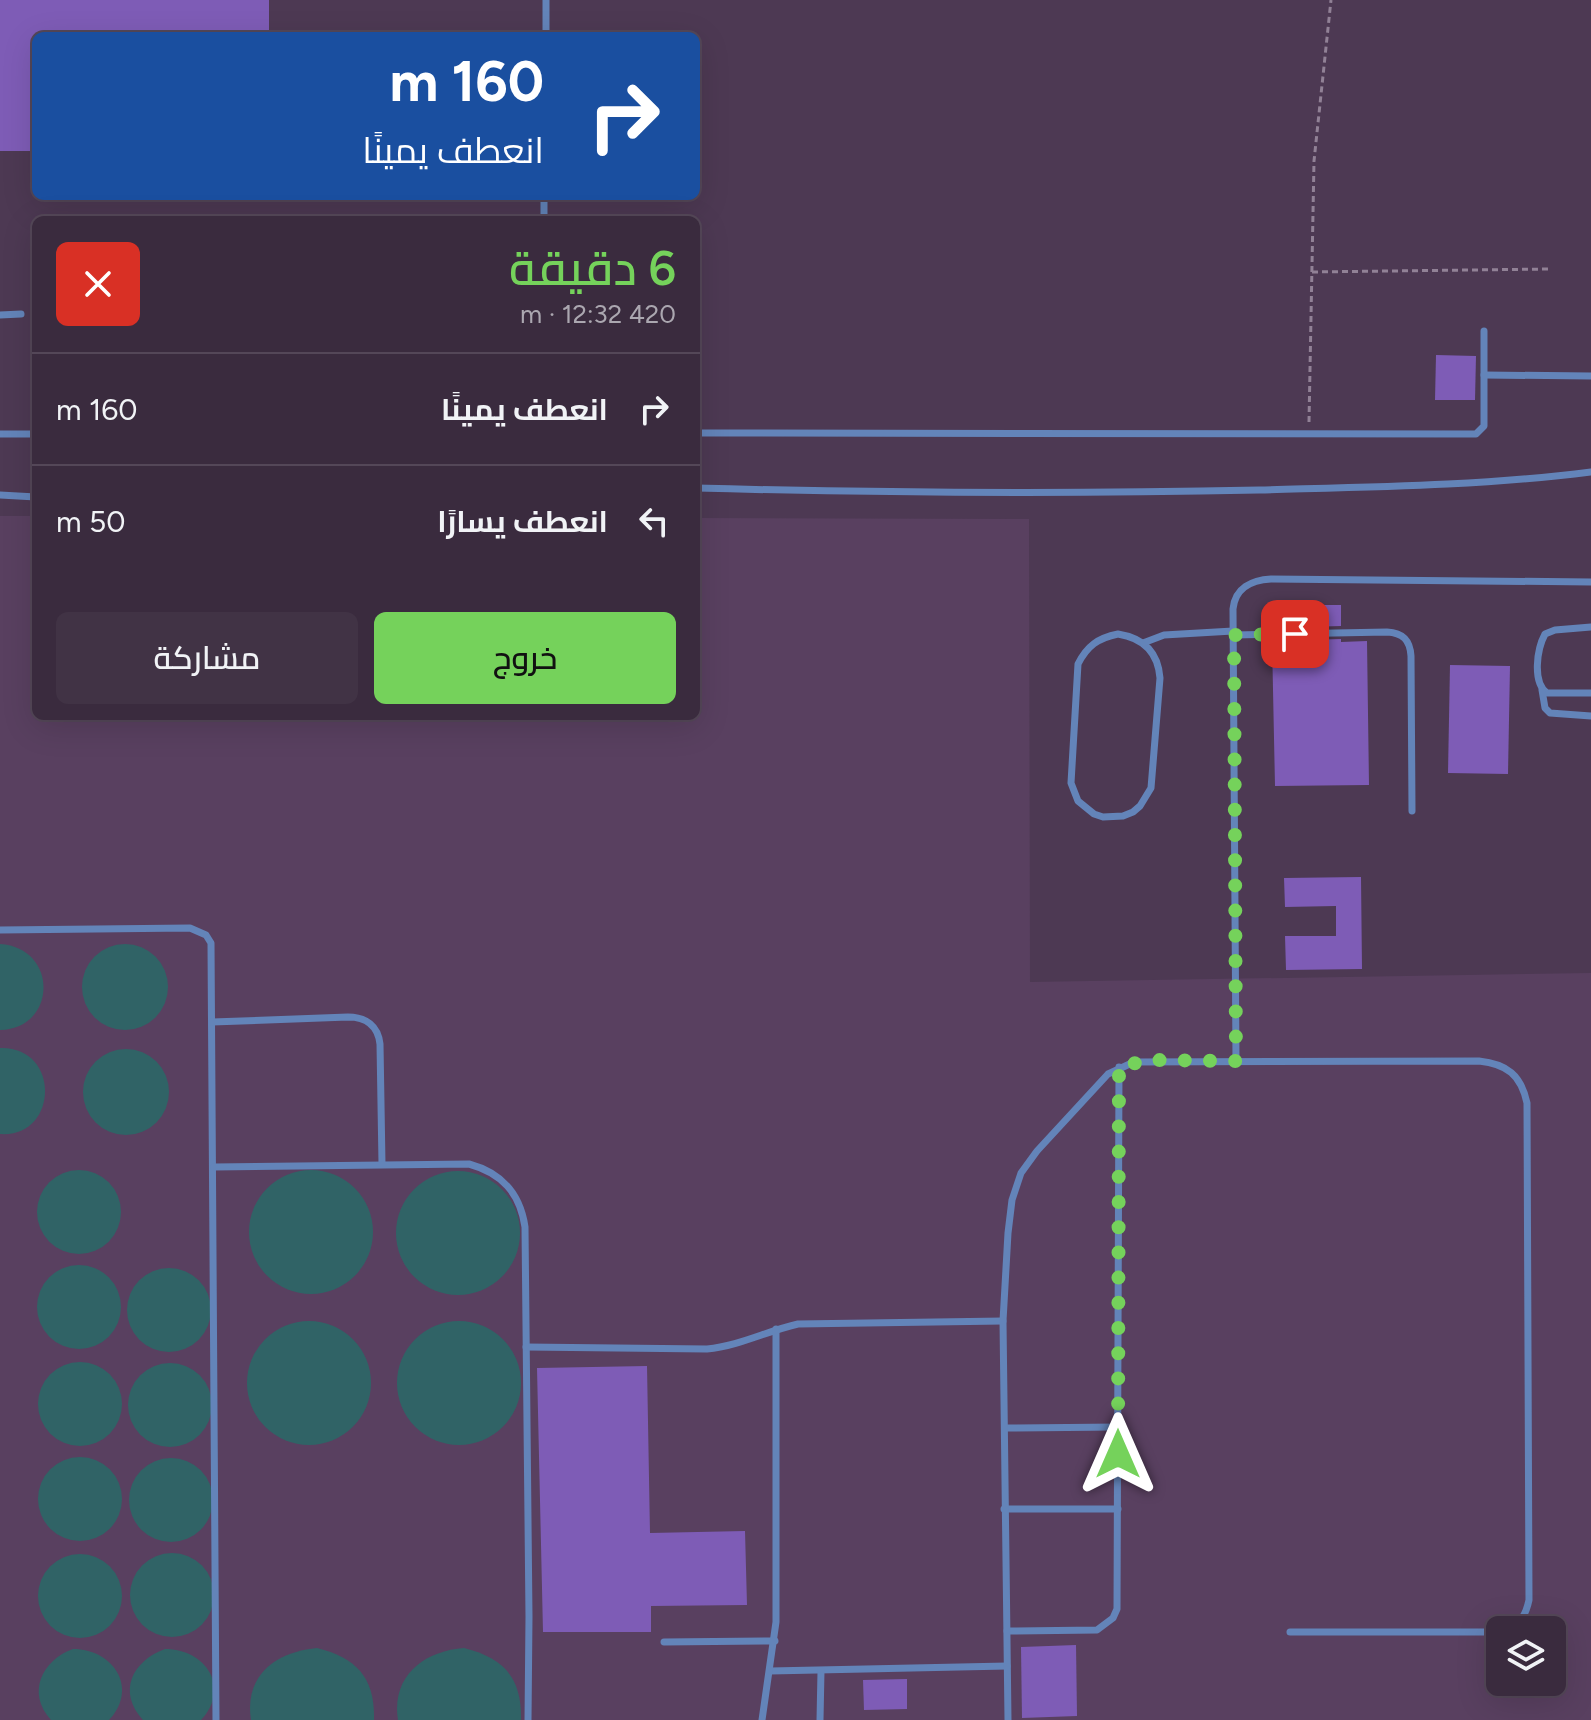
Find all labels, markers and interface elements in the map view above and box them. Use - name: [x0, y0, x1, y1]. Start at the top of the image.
- text: 160 m: [389, 48, 544, 115]
- icon: right: [572, 64, 676, 168]
- text: انعطف يمينًا: [362, 129, 544, 172]
- text: 6 دقيقة: [509, 239, 676, 297]
- button: close: [56, 242, 140, 326]
- text: 420 m · 12:32: [520, 298, 676, 330]
- icon: right: [632, 387, 676, 431]
- text: 160 m: [56, 391, 138, 428]
- text: انعطف يمينًا: [441, 391, 608, 428]
- icon: left: [632, 499, 676, 543]
- text: 50 m: [56, 503, 125, 540]
- text: انعطف يسارًا: [437, 503, 608, 540]
- pin: [1261, 600, 1329, 668]
- button: مشاركة: [56, 612, 358, 704]
- button: خروج: [374, 612, 676, 704]
- icon: arrive: [1273, 612, 1317, 656]
- position arrow: [1076, 1412, 1160, 1496]
- map controls: [1486, 1616, 1566, 1696]
- button: layers: [1486, 1616, 1566, 1696]

